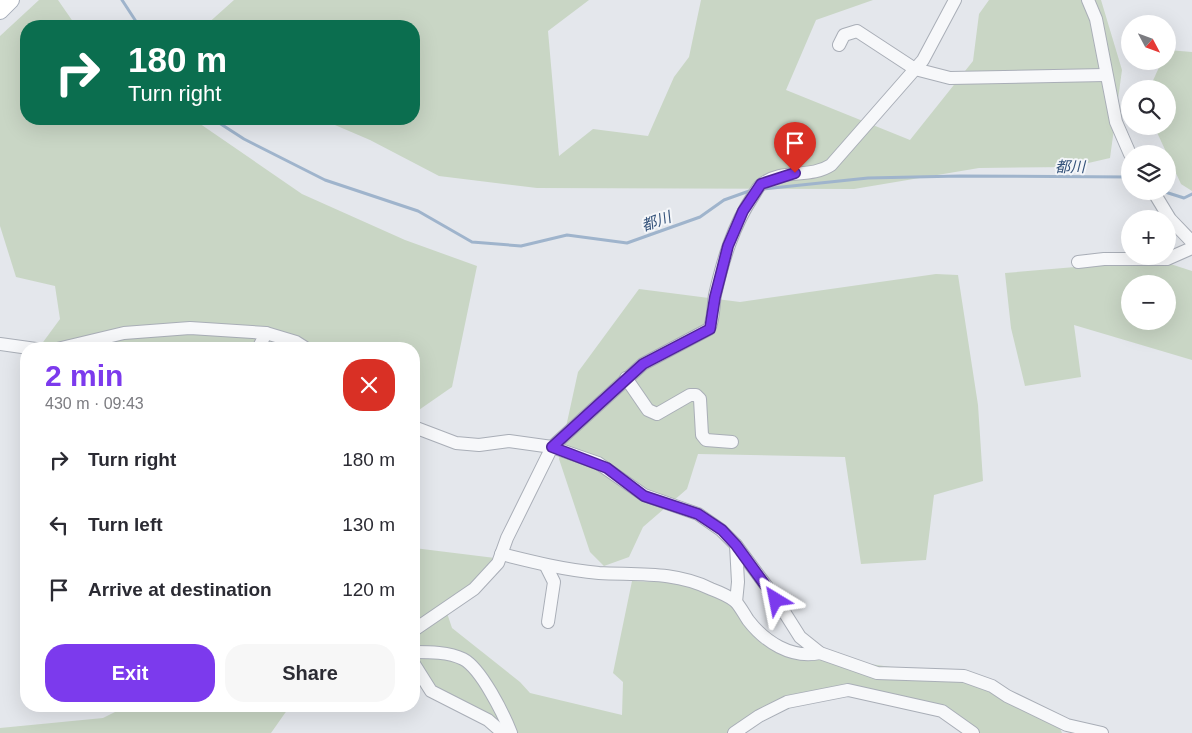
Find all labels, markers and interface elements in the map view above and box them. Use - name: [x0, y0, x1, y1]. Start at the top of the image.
- north arrow: [1121, 15, 1176, 70]
- map controls: [1121, 15, 1176, 330]
- icon: right: [45, 40, 110, 105]
- text: 180 m: [128, 40, 227, 79]
- button: search: [1121, 80, 1176, 135]
- text: Turn right: [128, 81, 221, 106]
- pin: [774, 122, 816, 173]
- icon: arrive: [781, 129, 809, 157]
- button: layers: [1121, 145, 1176, 200]
- water label: 都川: [1055, 158, 1087, 175]
- water label: 都川: [639, 207, 675, 234]
- button: +: [1121, 210, 1176, 265]
- button: −: [1121, 275, 1176, 330]
- text: 2 min: [45, 359, 123, 392]
- button: close: [343, 359, 395, 411]
- text: 430 m · 09:43: [45, 395, 144, 412]
- icon: right: [45, 446, 73, 474]
- text: Turn right: [88, 449, 176, 470]
- text: 180 m: [342, 449, 395, 470]
- icon: left: [45, 511, 73, 539]
- text: Turn left: [88, 514, 163, 535]
- text: 130 m: [342, 514, 395, 535]
- position arrow: [749, 573, 801, 625]
- icon: arrive: [45, 576, 73, 604]
- text: Arrive at destination: [88, 579, 272, 600]
- text: 120 m: [342, 579, 395, 600]
- button: Exit: [45, 644, 215, 702]
- button: Share: [225, 644, 395, 702]

